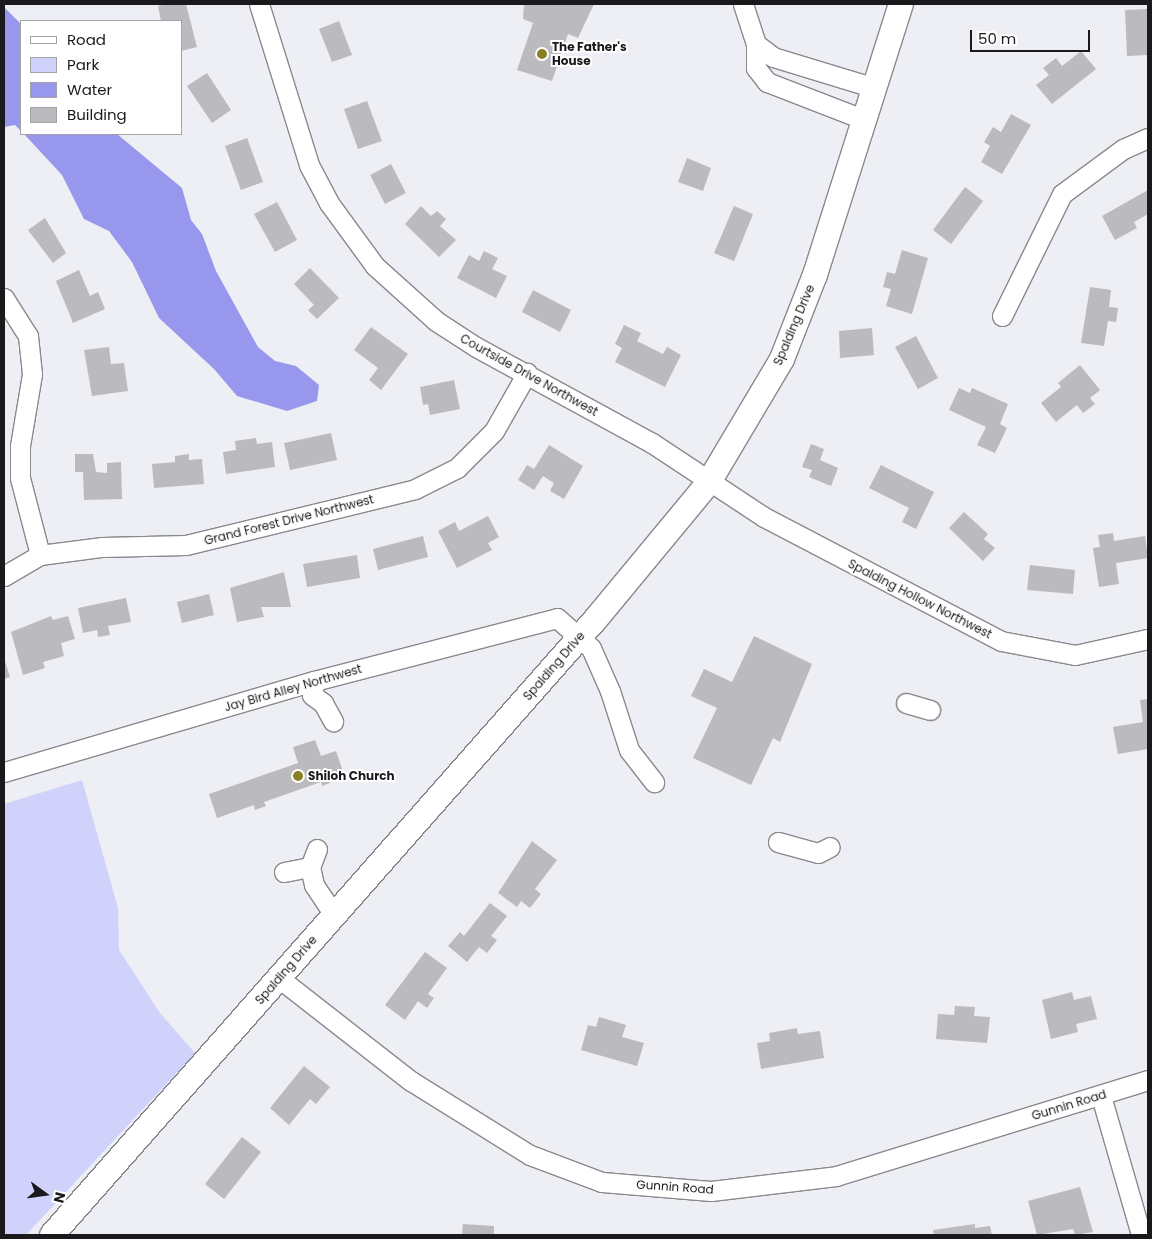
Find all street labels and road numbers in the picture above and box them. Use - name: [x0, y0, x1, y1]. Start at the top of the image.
- street label: Spalding Drive: [770, 282, 818, 368]
- street label: Courtside Drive Northwest: [458, 331, 600, 419]
- street label: Grand Forest Drive Northwest: [203, 492, 375, 548]
- street label: Spalding Hollow Northwest: [846, 556, 994, 642]
- street label: Spalding Drive: [520, 629, 588, 703]
- street label: Jay Bird Alley Northwest: [223, 661, 363, 715]
- street label: Spalding Drive: [252, 933, 320, 1007]
- street label: Gunnin Road: [1030, 1087, 1108, 1123]
- street label: Gunnin Road: [636, 1177, 714, 1197]

